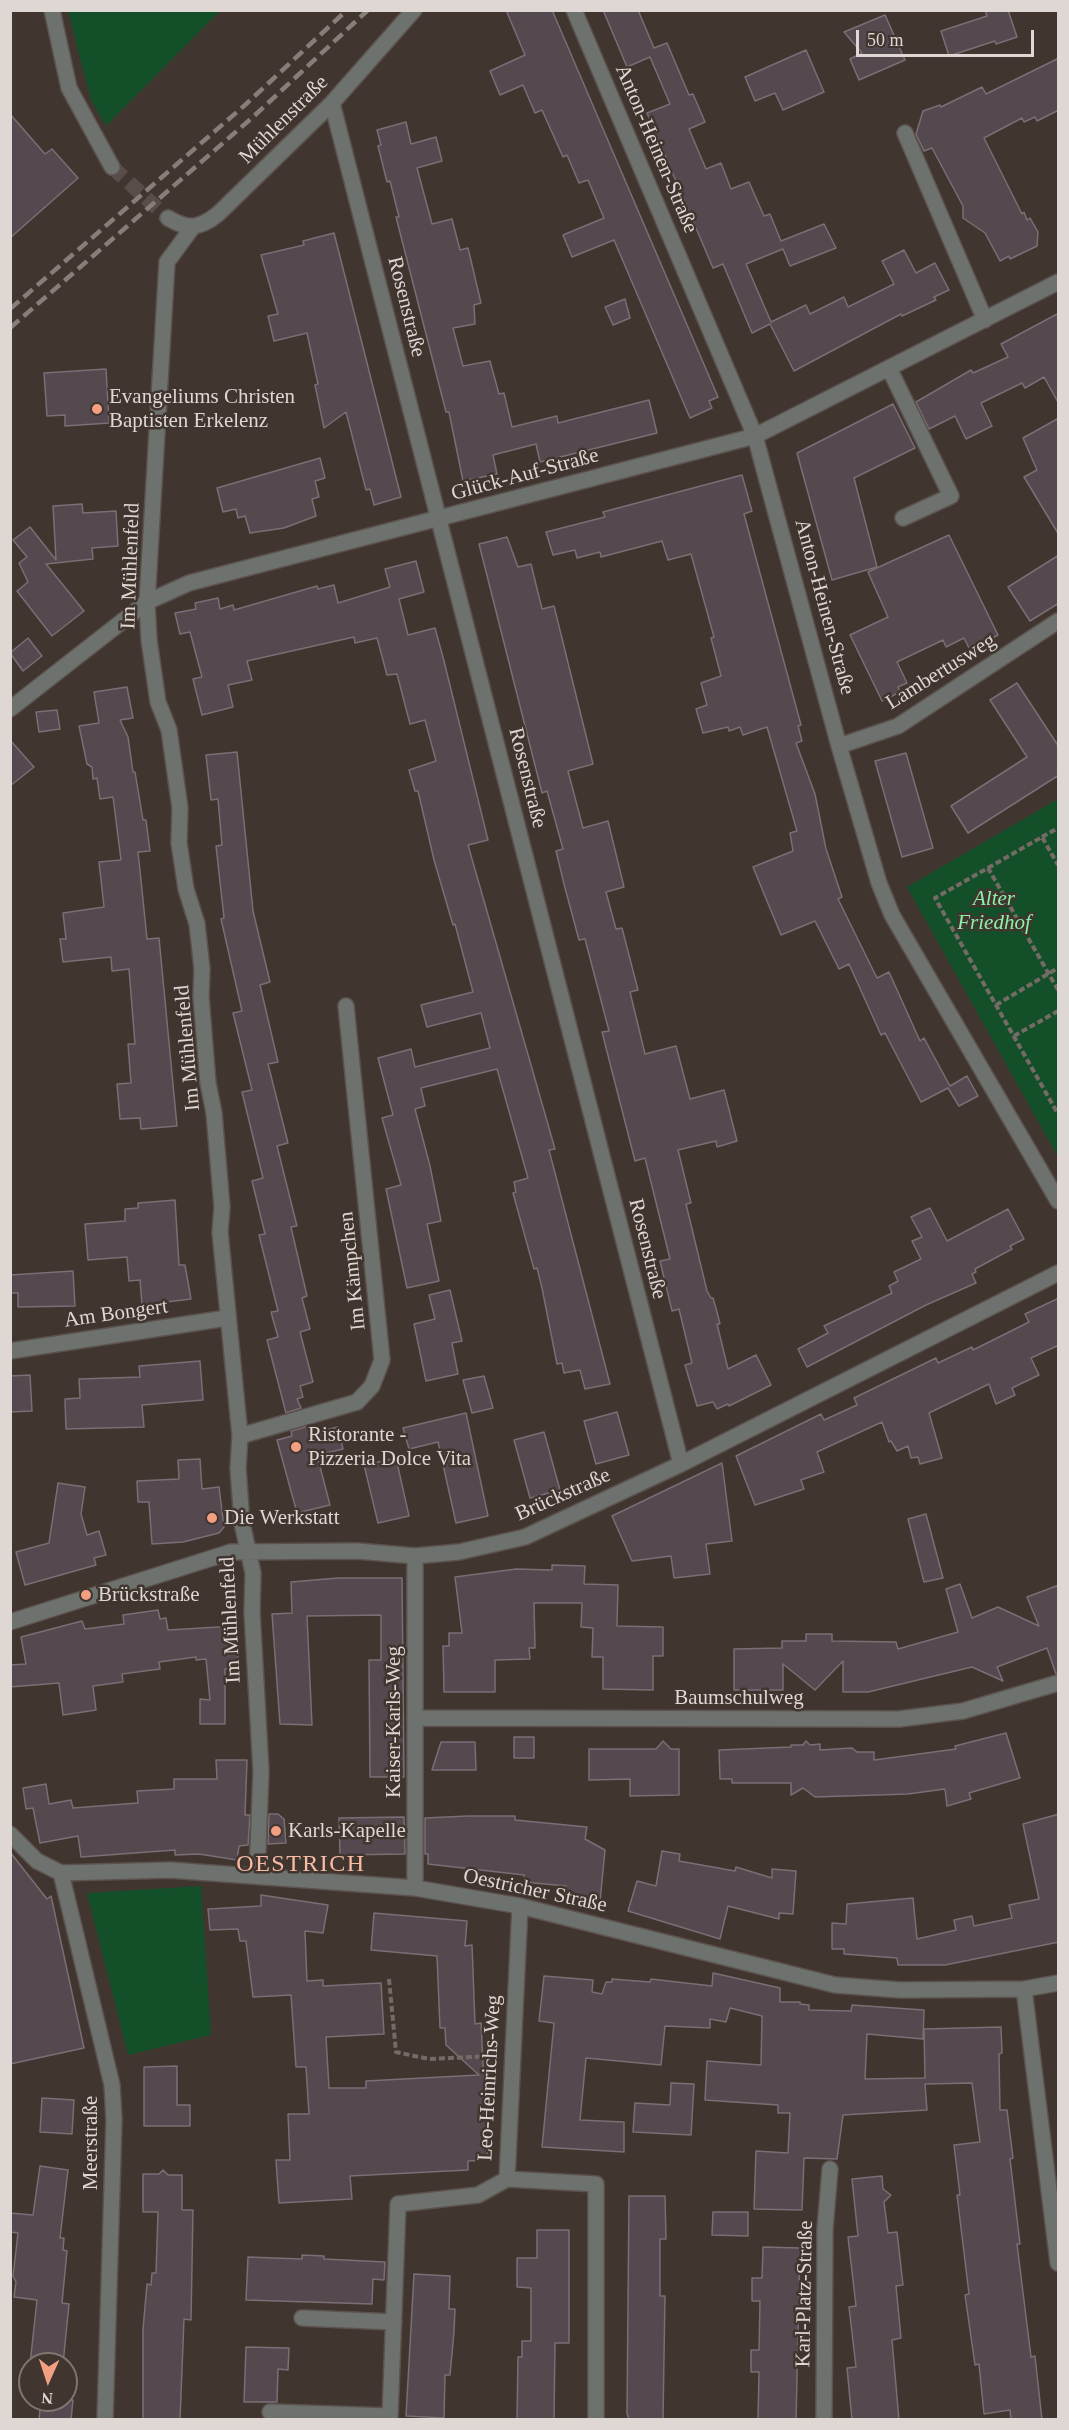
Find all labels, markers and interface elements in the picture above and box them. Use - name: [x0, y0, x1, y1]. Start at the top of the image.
- scale bar: [859, 18, 1038, 56]
- text: 50 m: [867, 30, 904, 50]
- street label: Anton-Heinen-Straße: [609, 61, 703, 237]
- street label: Mühlenstraße: [234, 70, 334, 170]
- street label: Rosenstraße: [381, 254, 431, 360]
- place label: Evangeliums Christen Baptisten Erkelenz: [109, 384, 295, 434]
- marker: Evangeliums Christen Baptisten Erkelenz: [90, 402, 104, 416]
- street label: Glück-Auf-Straße: [449, 443, 601, 507]
- street label: Im Mühlenfeld: [116, 502, 146, 630]
- street label: Anton-Heinen-Straße: [788, 516, 860, 698]
- street label: Lambertusweg: [881, 628, 1001, 716]
- street label: Rosenstraße: [502, 725, 552, 831]
- park label: Alter Friedhof: [957, 886, 1031, 936]
- street label: Im Mühlenfeld: [170, 984, 206, 1112]
- street label: Rosenstraße: [622, 1196, 672, 1302]
- street label: Im Kämpchen: [334, 1210, 372, 1332]
- street label: Am Bongert: [63, 1294, 169, 1334]
- place label: Ristorante - Pizzeria Dolce Vita: [308, 1422, 471, 1472]
- marker: Ristorante - Pizzeria Dolce Vita: [289, 1440, 303, 1454]
- street label: Brückstraße: [512, 1463, 614, 1527]
- place label: Die Werkstatt: [224, 1505, 340, 1531]
- marker: Die Werkstatt: [205, 1511, 219, 1525]
- street label: Im Mühlenfeld: [215, 1556, 247, 1684]
- place label: Brückstraße: [98, 1582, 199, 1608]
- marker: Brückstraße: [79, 1588, 93, 1602]
- street label: Kaiser-Karls-Weg: [381, 1646, 407, 1798]
- street label: Baumschulweg: [674, 1685, 804, 1711]
- place label: Karls-Kapelle: [288, 1818, 406, 1844]
- marker: Karls-Kapelle: [269, 1824, 283, 1838]
- district label: OESTRICH: [236, 1851, 366, 1879]
- street label: Oestricher Straße: [461, 1863, 609, 1919]
- street label: Leo-Heinrichs-Weg: [473, 1994, 507, 2162]
- street label: Meerstraße: [78, 2096, 104, 2190]
- street label: Karl-Platz-Straße: [791, 2220, 819, 2368]
- north arrow: [18, 2352, 78, 2412]
- text: N: [41, 2390, 53, 2407]

